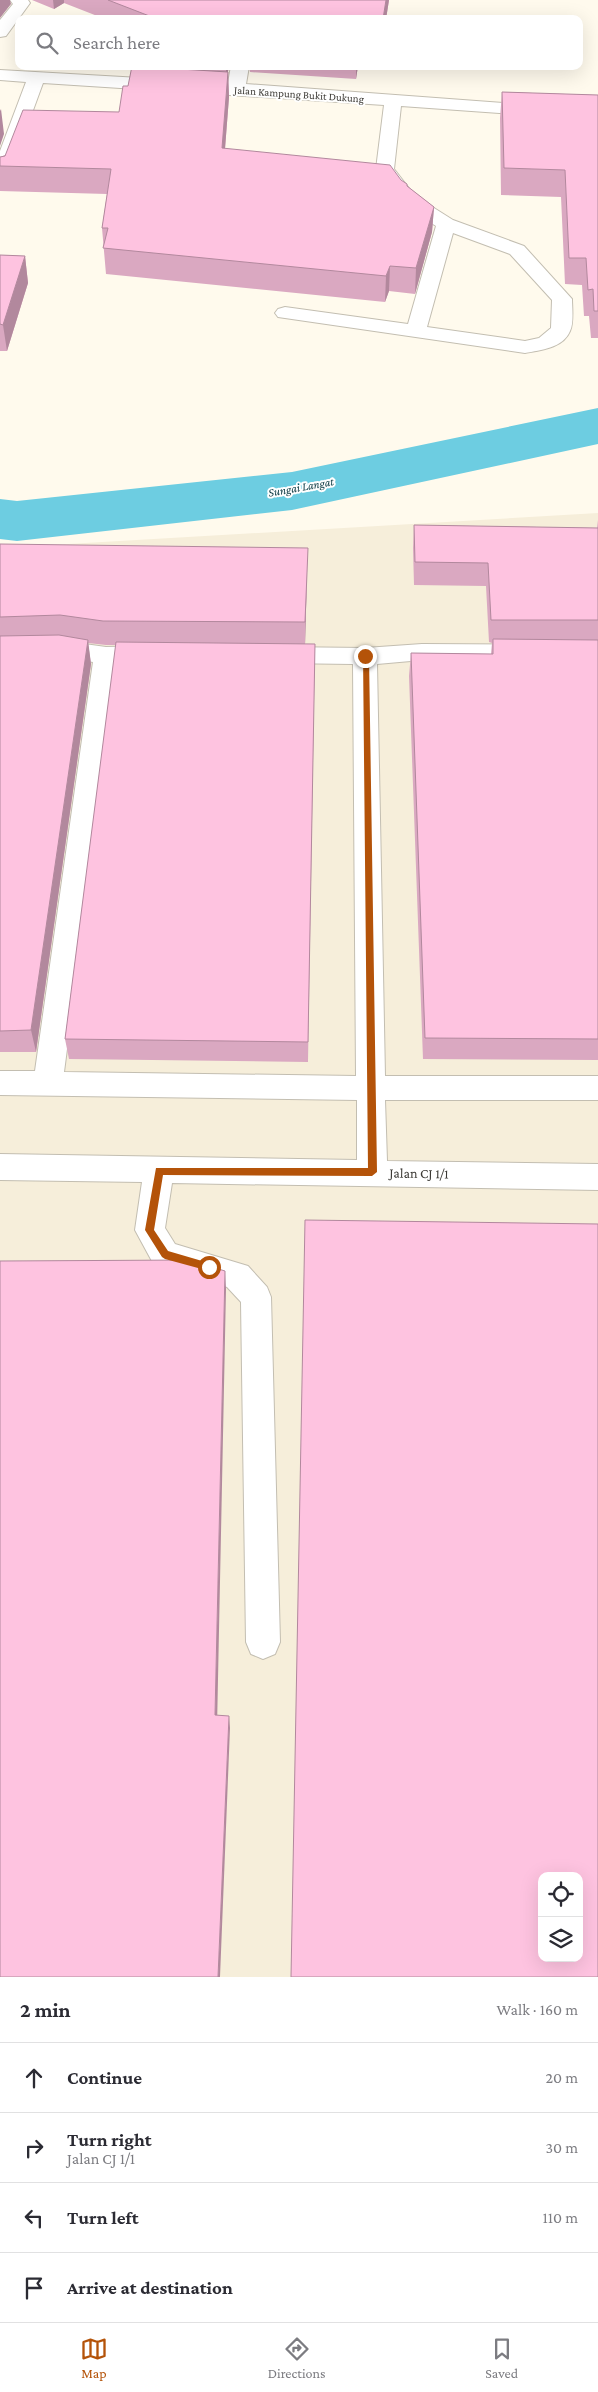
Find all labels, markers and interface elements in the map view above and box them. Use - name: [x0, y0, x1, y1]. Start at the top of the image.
- search box: [15, 15, 583, 70]
- icon: search: [33, 29, 61, 57]
- text: Search here: [73, 32, 160, 53]
- street label: Jalan Kampung Bukit Dukung: [232, 83, 365, 106]
- water label: Sungai Langat: [267, 474, 335, 500]
- route end: [354, 645, 377, 668]
- street label: Jalan CJ 1/1: [387, 1164, 449, 1182]
- route start: [198, 1256, 221, 1279]
- map controls: [538, 1872, 583, 1962]
- button: locate: [538, 1872, 583, 1917]
- button: layers: [538, 1917, 583, 1962]
- text: 2 min: [20, 1998, 71, 2022]
- text: Walk · 160 m: [497, 2001, 578, 2018]
- icon: ahead: [20, 2064, 48, 2092]
- text: Continue: [67, 2067, 142, 2088]
- text: 20 m: [545, 2069, 578, 2086]
- text: Turn right: [67, 2129, 152, 2150]
- icon: right: [20, 2134, 48, 2162]
- text: 30 m: [546, 2139, 578, 2156]
- text: Jalan CJ 1/1: [67, 2150, 135, 2167]
- icon: left: [20, 2204, 48, 2232]
- text: Turn left: [67, 2207, 139, 2228]
- text: 110 m: [542, 2209, 578, 2226]
- icon: arrive: [20, 2274, 48, 2302]
- text: Arrive at destination: [67, 2277, 233, 2298]
- tab: Map: [80, 2335, 108, 2381]
- tab: Directions: [268, 2335, 326, 2381]
- tab: Saved: [485, 2335, 518, 2381]

